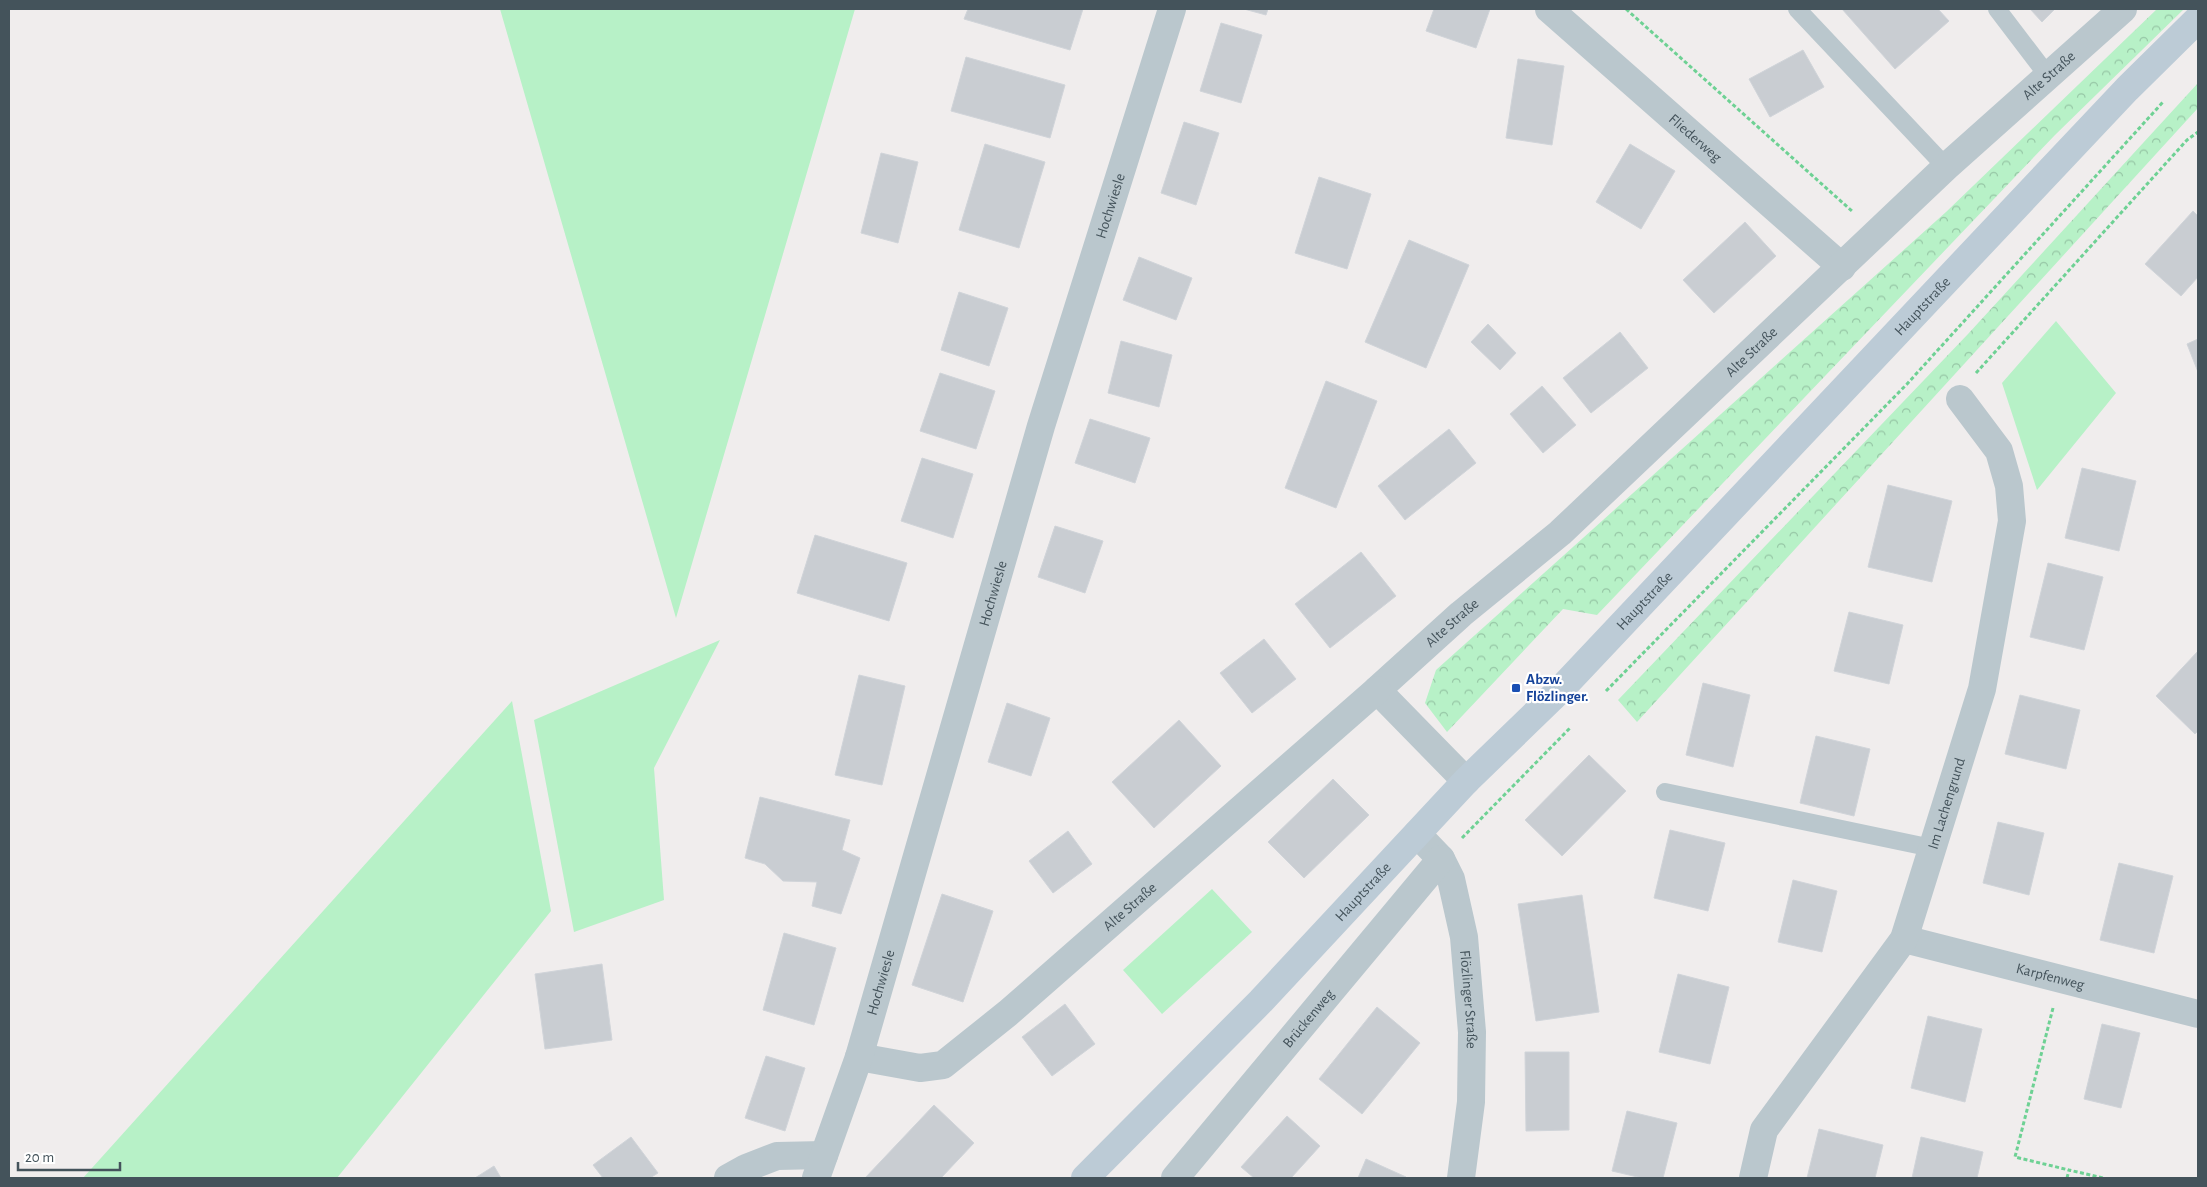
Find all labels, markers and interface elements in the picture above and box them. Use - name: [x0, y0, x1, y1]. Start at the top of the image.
- street label: Alte Straße: [2020, 48, 2078, 103]
- street label: Fliederweg: [1666, 111, 1725, 166]
- street label: Hochwiesle: [1093, 171, 1128, 240]
- street label: Hauptstraße: [1892, 274, 1954, 339]
- street label: Alte Straße: [1723, 324, 1780, 380]
- street label: Hochwiesle: [977, 559, 1010, 628]
- street label: Hauptstraße: [1614, 569, 1676, 633]
- street label: Alte Straße: [1423, 596, 1482, 650]
- place label: Abzw. Flözlinger.: [1526, 672, 1588, 704]
- marker: Abzw. Flözlinger.: [1510, 682, 1522, 694]
- street label: Im Lachengrund: [1925, 756, 1968, 851]
- street label: Hauptstraße: [1332, 860, 1394, 924]
- street label: Alte Straße: [1100, 880, 1159, 934]
- street label: Hochwiesle: [864, 948, 898, 1017]
- street label: Flözlinger Straße: [1457, 949, 1479, 1049]
- street label: Karpfenweg: [2015, 961, 2086, 993]
- street label: Brückenweg: [1280, 986, 1338, 1051]
- scale bar: [18, 1140, 120, 1172]
- text: 20 m: [25, 1150, 54, 1165]

